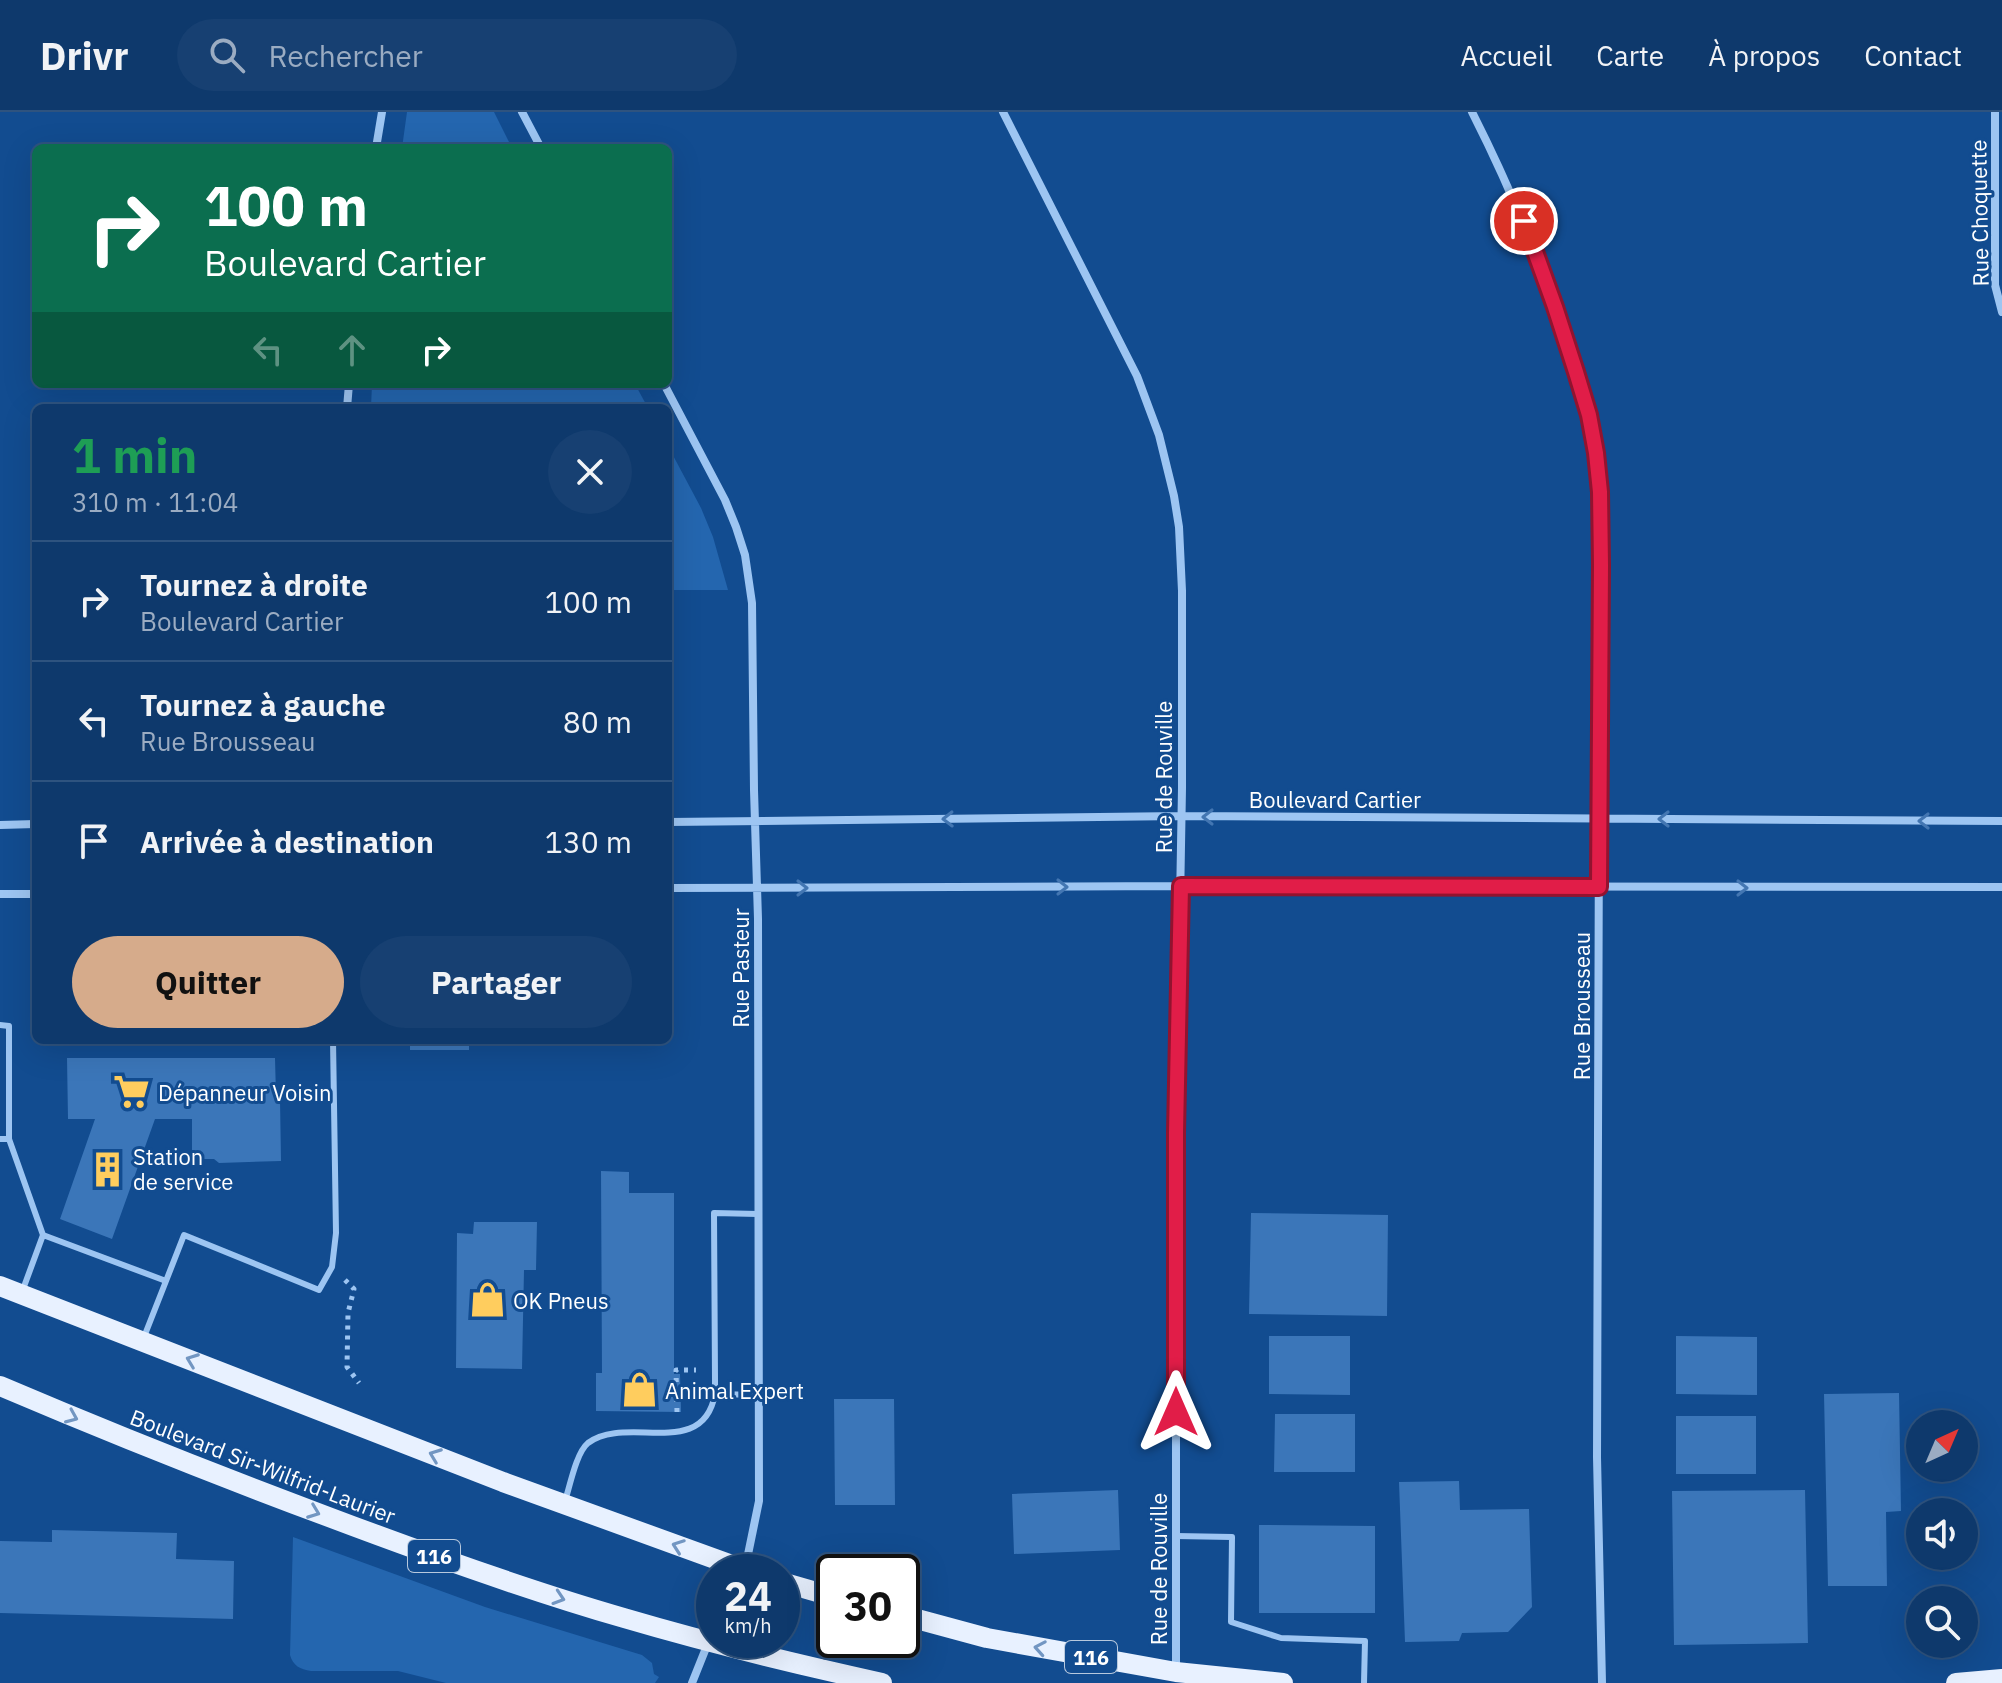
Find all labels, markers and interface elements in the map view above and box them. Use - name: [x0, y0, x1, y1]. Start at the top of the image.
- search box: [177, 19, 737, 91]
- text: Drivr: [40, 31, 129, 80]
- icon: search: [205, 33, 249, 77]
- text: Rechercher: [269, 36, 423, 75]
- text: Accueil: [1460, 37, 1552, 74]
- text: Carte: [1596, 37, 1664, 74]
- text: À propos: [1708, 37, 1820, 74]
- text: Contact: [1864, 37, 1962, 74]
- street label: Rue Choquette: [1963, 139, 1995, 287]
- text: 100 m: [204, 169, 368, 241]
- icon: right: [72, 176, 176, 280]
- pin: [1490, 187, 1558, 255]
- icon: arrive: [1502, 199, 1546, 243]
- text: Boulevard Cartier: [204, 239, 486, 286]
- icon: left: [246, 328, 290, 372]
- icon: ahead: [330, 328, 374, 372]
- icon: right: [414, 328, 458, 372]
- text: 1 min: [72, 424, 197, 486]
- button: close: [548, 430, 632, 514]
- text: 310 m · 11:04: [72, 485, 238, 519]
- text: Tournez à droite: [140, 565, 368, 604]
- icon: right: [72, 579, 116, 623]
- text: 100 m: [545, 582, 632, 621]
- text: Boulevard Cartier: [140, 604, 344, 638]
- text: Tournez à gauche: [140, 685, 386, 724]
- icon: left: [72, 699, 116, 743]
- street label: Rue de Rouville: [1149, 701, 1178, 853]
- text: 80 m: [563, 702, 632, 741]
- text: Rue Brousseau: [140, 724, 316, 758]
- street label: Boulevard Cartier: [1249, 785, 1421, 814]
- one-way arrow: [1201, 808, 1214, 825]
- one-way arrow: [1657, 810, 1670, 828]
- one-way arrow: [941, 811, 954, 828]
- one-way arrow: [1917, 812, 1930, 830]
- icon: arrive: [72, 819, 116, 863]
- text: Arrivée à destination: [140, 822, 434, 861]
- text: 130 m: [545, 822, 632, 861]
- one-way arrow: [1056, 878, 1069, 896]
- one-way arrow: [796, 879, 809, 897]
- one-way arrow: [1736, 879, 1749, 897]
- street label: Rue Pasteur: [726, 908, 755, 1028]
- street label: Rue Brousseau: [1567, 932, 1596, 1080]
- button: Quitter: [72, 936, 344, 1028]
- button: Partager: [360, 936, 632, 1028]
- supermarket icon: Dépanneur Voisin: [113, 1073, 151, 1111]
- place label: Dépanneur Voisin: [158, 1078, 331, 1107]
- place label: Station de service: [133, 1142, 233, 1196]
- building icon: Station de service: [88, 1150, 126, 1188]
- shop icon: OK Pneus: [468, 1281, 506, 1319]
- place label: OK Pneus: [513, 1286, 609, 1315]
- one-way arrow: [186, 1353, 200, 1370]
- position arrow: [1134, 1370, 1218, 1454]
- shop icon: Animal Expert: [620, 1371, 658, 1409]
- place label: Animal Expert: [665, 1376, 804, 1405]
- street label: Boulevard Sir-Wilfrid-Laurier: [126, 1402, 400, 1530]
- one-way arrow: [64, 1407, 78, 1423]
- north arrow: [1906, 1410, 1978, 1482]
- map controls: [1906, 1410, 1978, 1658]
- one-way arrow: [428, 1448, 442, 1465]
- street label: Rue de Rouville: [1144, 1493, 1173, 1645]
- button: sound: [1906, 1498, 1978, 1570]
- one-way arrow: [306, 1502, 320, 1519]
- one-way arrow: [672, 1539, 686, 1555]
- road number: 116: [408, 1540, 460, 1572]
- speed limit sign: 30: [816, 1554, 920, 1658]
- text: 24: [724, 1570, 772, 1622]
- button: search: [1906, 1586, 1978, 1658]
- one-way arrow: [552, 1589, 565, 1605]
- text: km/h: [724, 1612, 772, 1639]
- one-way arrow: [1033, 1640, 1047, 1657]
- road number: 116: [1065, 1641, 1117, 1673]

